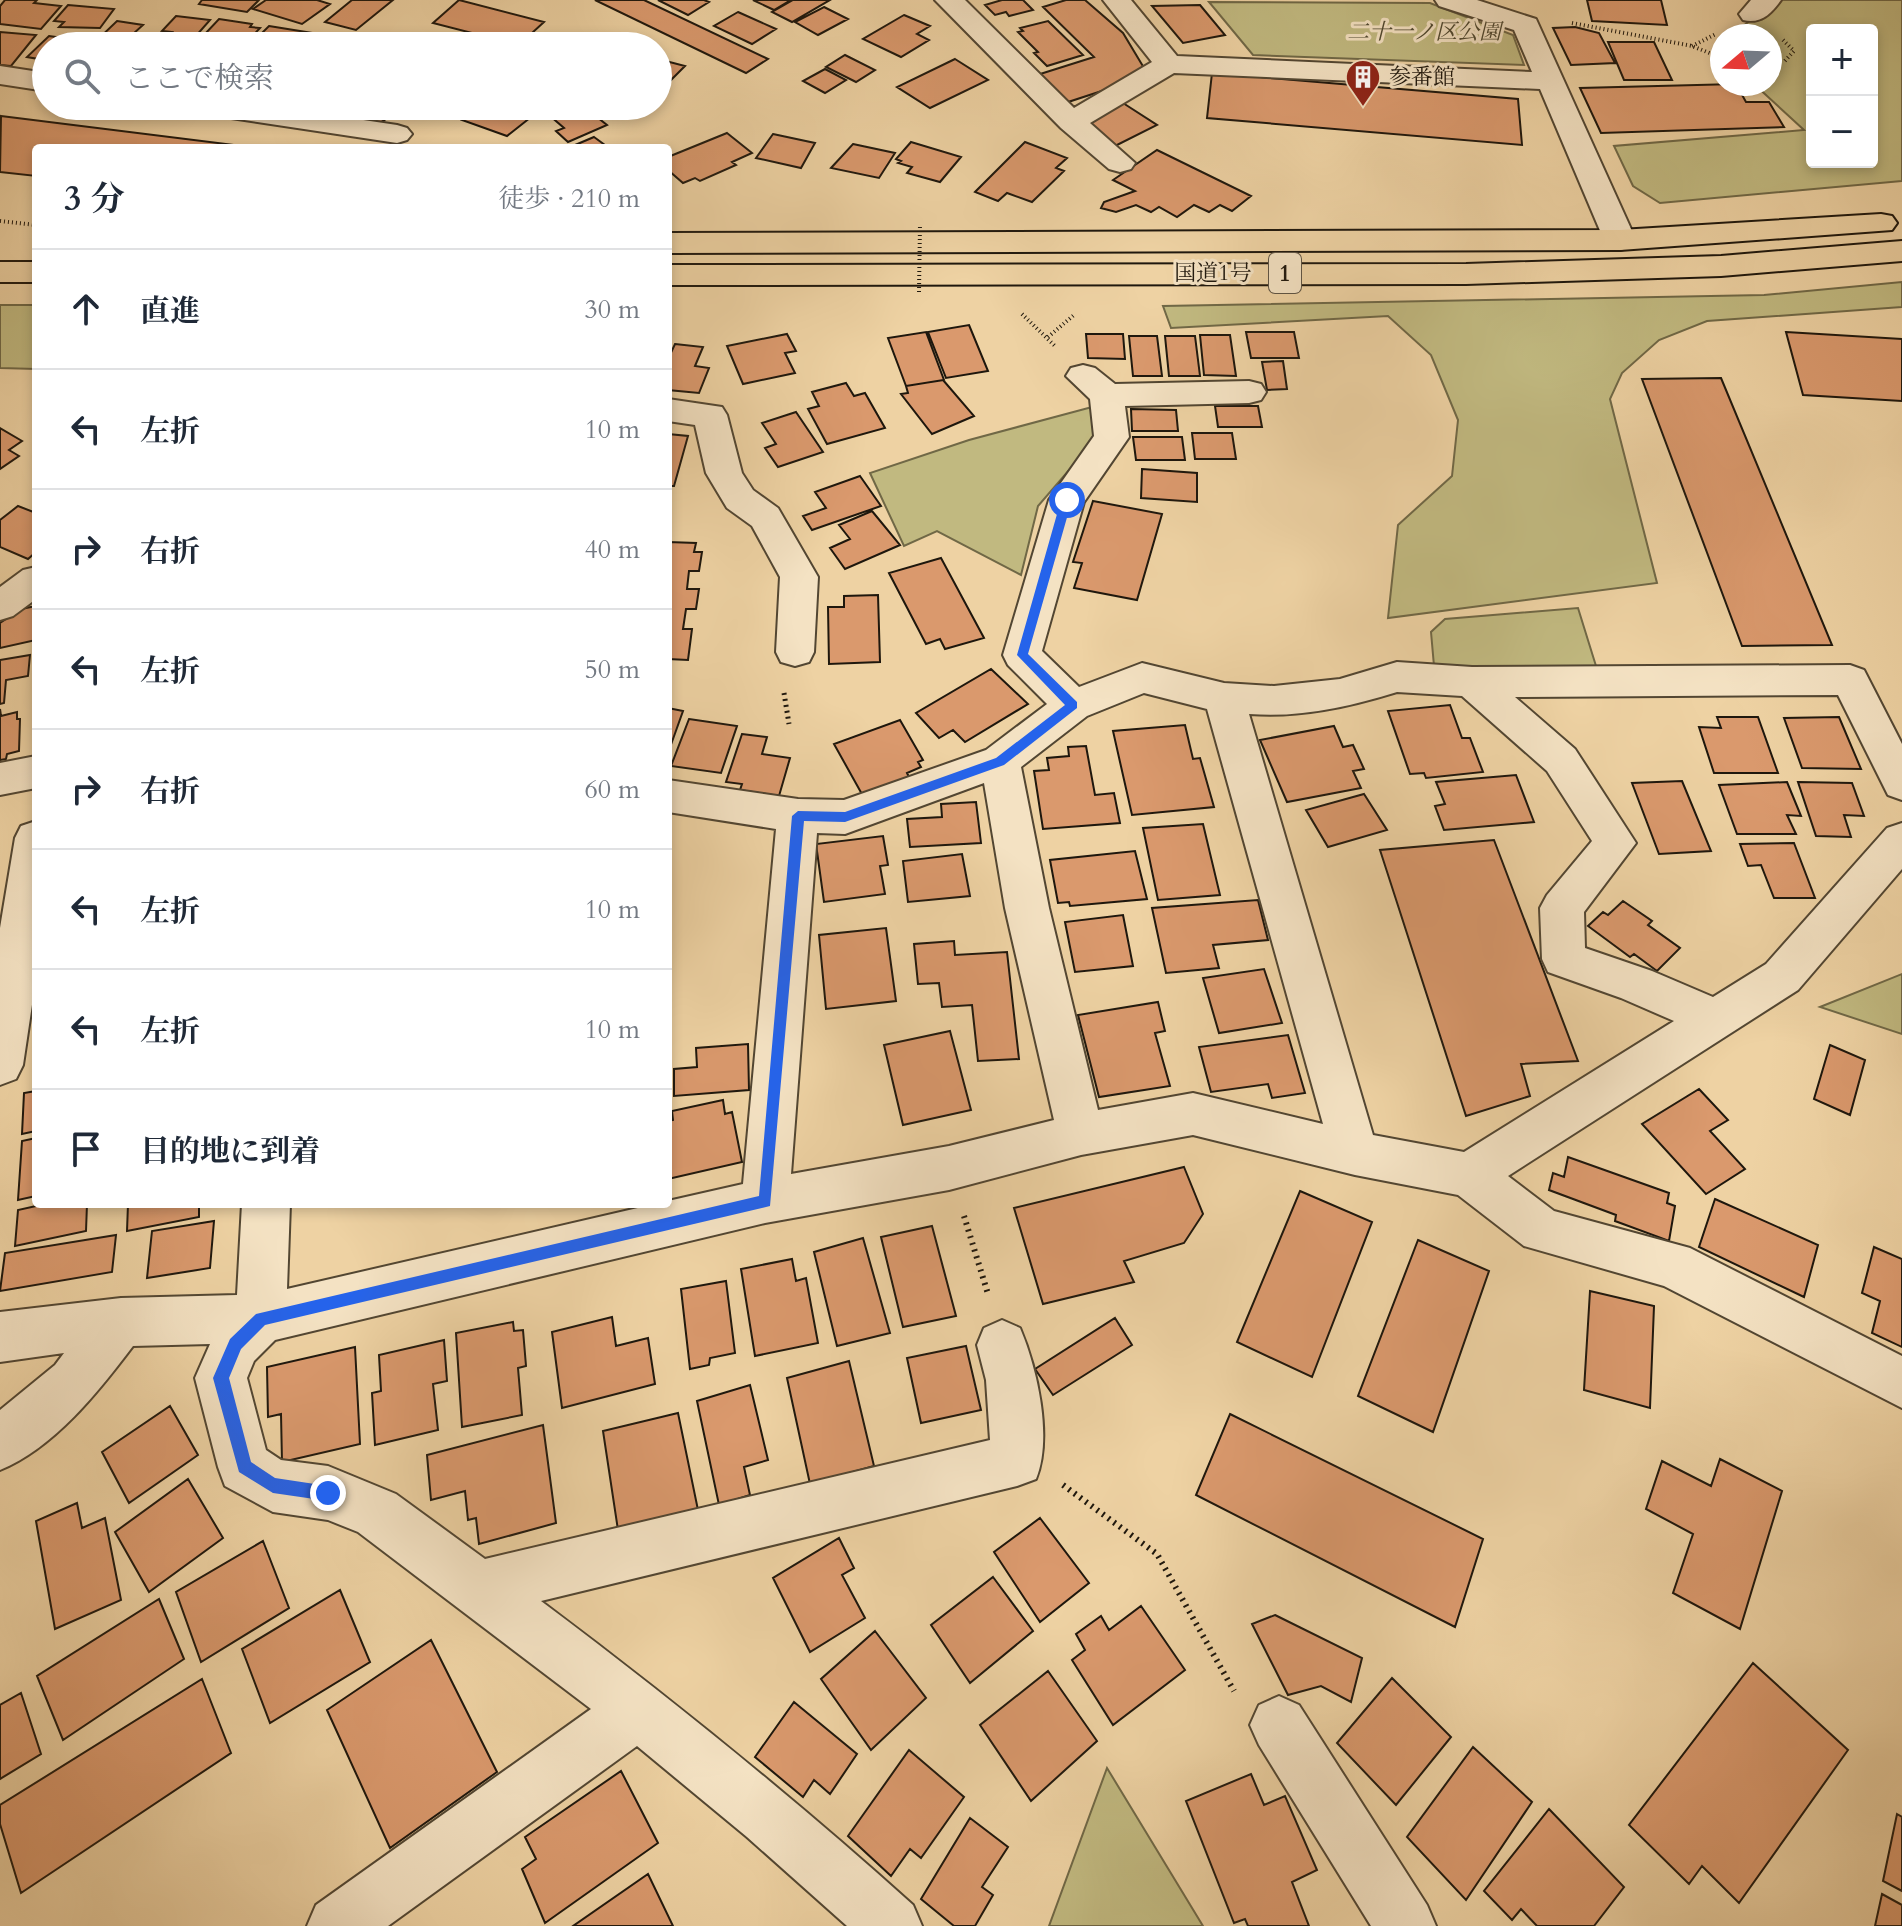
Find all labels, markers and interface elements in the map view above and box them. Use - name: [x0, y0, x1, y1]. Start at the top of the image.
- park label: 二十一ノ区公園: [1347, 17, 1504, 47]
- north arrow: [1710, 24, 1782, 96]
- map controls: [1806, 24, 1878, 168]
- button: +: [1806, 24, 1878, 96]
- search box: [32, 32, 672, 120]
- icon: search: [60, 54, 104, 98]
- text: ここで検索: [124, 58, 274, 99]
- building icon: 参番館: [1344, 58, 1382, 108]
- place label: 参番館: [1389, 62, 1455, 92]
- button: −: [1806, 96, 1878, 168]
- text: 3 分: [64, 176, 125, 222]
- text: 徒歩 · 210 m: [499, 181, 640, 216]
- road number: 1: [1269, 253, 1301, 293]
- street label: 国道1号: [1174, 258, 1252, 288]
- icon: ahead: [64, 287, 108, 331]
- text: 直進: [140, 291, 200, 332]
- text: 30 m: [584, 292, 640, 327]
- icon: left: [64, 407, 108, 451]
- text: 左折: [140, 411, 200, 452]
- text: 10 m: [584, 412, 640, 447]
- route start: [1049, 482, 1085, 518]
- icon: right: [64, 527, 108, 571]
- text: 右折: [140, 531, 200, 572]
- text: 40 m: [584, 532, 640, 567]
- icon: left: [64, 647, 108, 691]
- text: 左折: [140, 651, 200, 692]
- text: 50 m: [584, 652, 640, 687]
- icon: right: [64, 767, 108, 811]
- text: 右折: [140, 771, 200, 812]
- text: 60 m: [584, 772, 640, 807]
- icon: left: [64, 887, 108, 931]
- text: 左折: [140, 891, 200, 932]
- text: 10 m: [584, 892, 640, 927]
- icon: left: [64, 1007, 108, 1051]
- text: 左折: [140, 1011, 200, 1052]
- text: 10 m: [584, 1012, 640, 1047]
- icon: arrive: [64, 1127, 108, 1171]
- text: 目的地に到着: [140, 1131, 320, 1172]
- route end: [310, 1475, 346, 1511]

